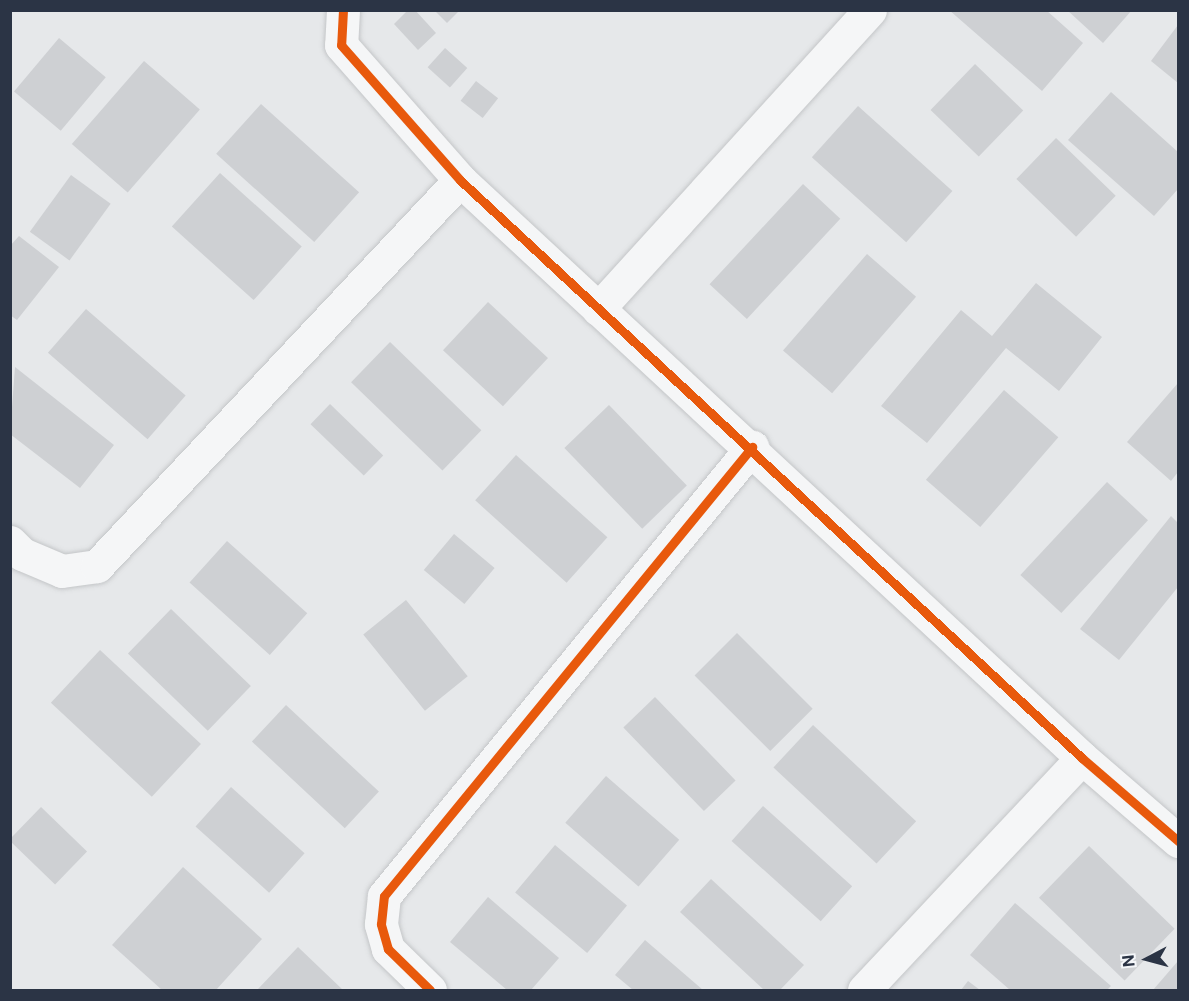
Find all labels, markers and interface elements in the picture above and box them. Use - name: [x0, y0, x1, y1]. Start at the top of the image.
- north arrow: [1117, 929, 1177, 989]
- text: N: [1119, 954, 1139, 968]

